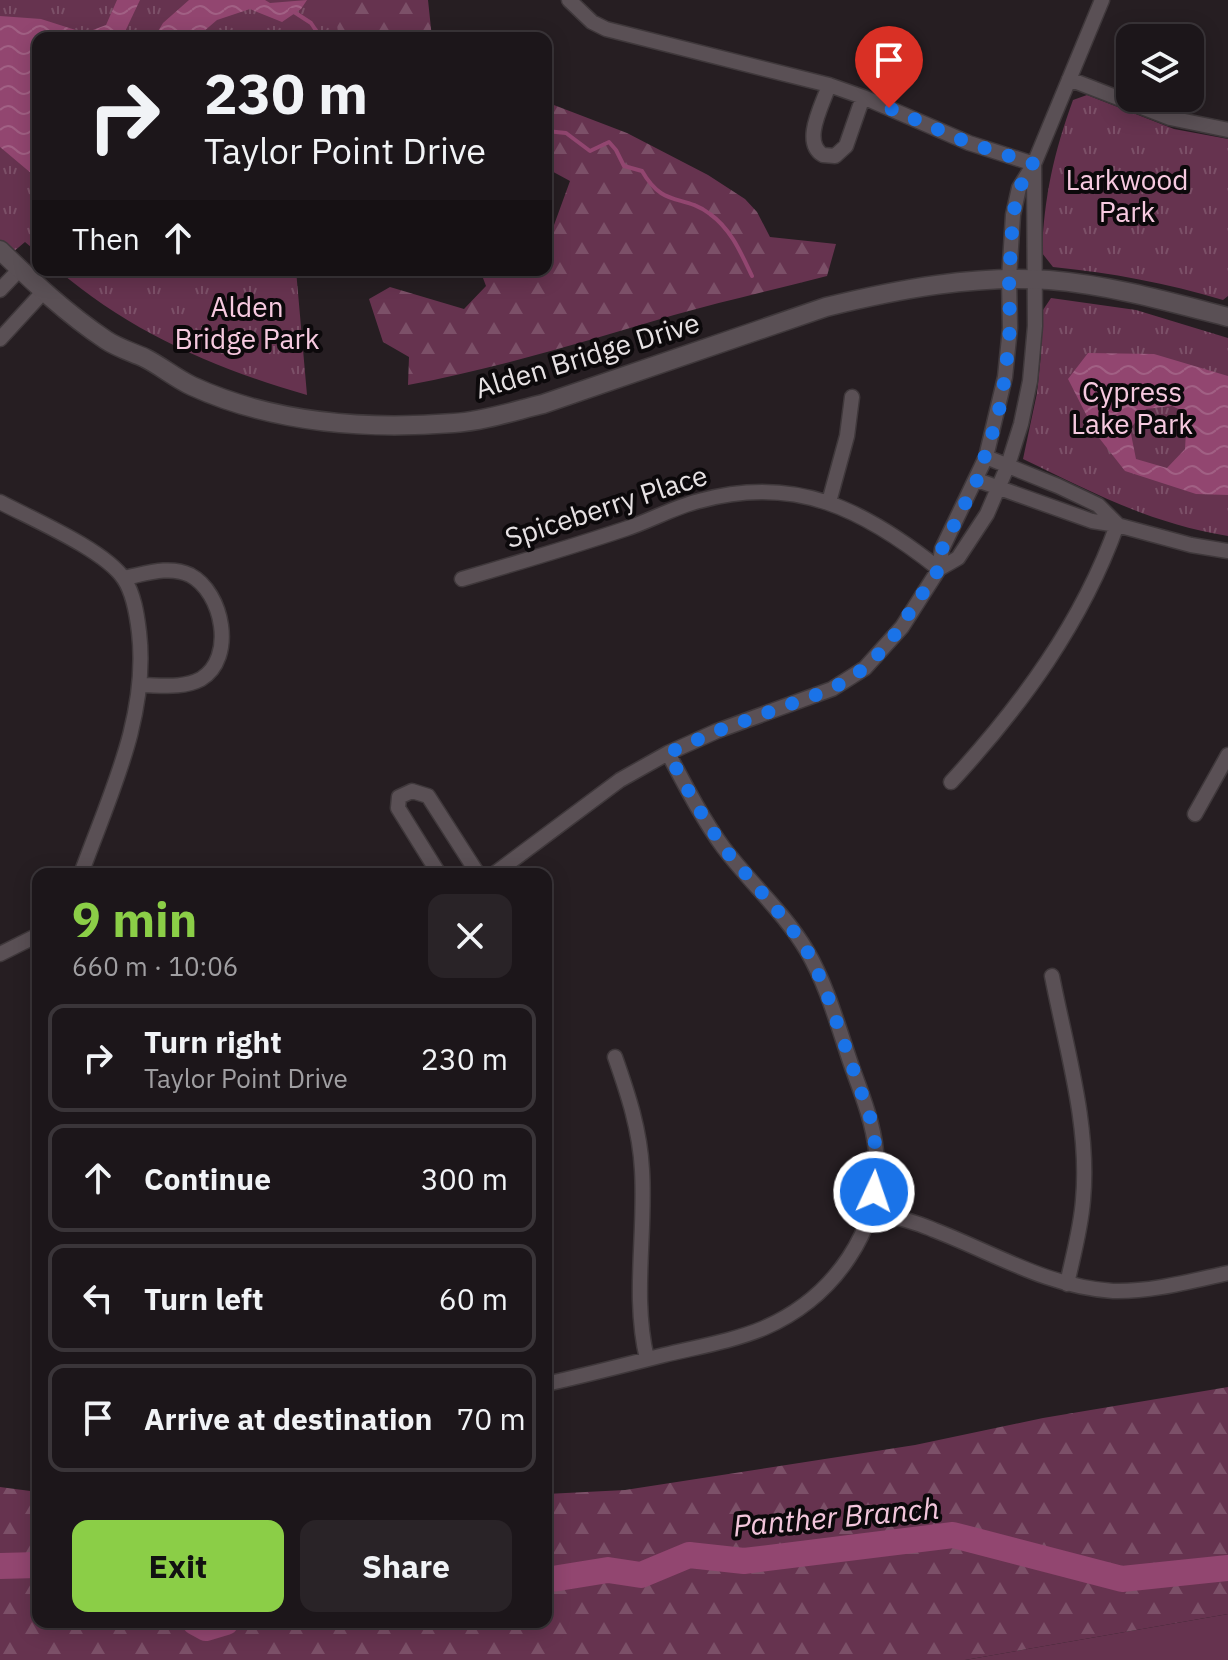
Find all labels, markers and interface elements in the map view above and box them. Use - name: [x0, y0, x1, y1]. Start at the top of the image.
- map controls: [1116, 24, 1204, 112]
- button: layers: [1116, 24, 1204, 112]
- pin: [855, 26, 923, 108]
- icon: arrive: [867, 38, 911, 82]
- text: 230 m: [204, 57, 368, 129]
- icon: right: [72, 64, 176, 168]
- text: Taylor Point Drive: [204, 127, 486, 174]
- park label: Larkwood Park: [1066, 161, 1188, 230]
- icon: ahead: [156, 216, 200, 260]
- text: Then: [72, 219, 140, 258]
- park label: Alden Bridge Park: [174, 288, 320, 357]
- street label: Alden Bridge Drive: [470, 303, 704, 407]
- park label: Cypress Lake Park: [1071, 373, 1193, 442]
- street label: Spiceberry Place: [500, 456, 712, 556]
- text: 9 min: [72, 888, 197, 950]
- button: close: [428, 894, 512, 978]
- text: 660 m · 10:06: [72, 949, 238, 983]
- text: Turn right: [144, 1022, 282, 1061]
- icon: right: [76, 1036, 120, 1080]
- text: 230 m: [421, 1039, 508, 1078]
- text: Taylor Point Drive: [144, 1061, 348, 1095]
- position arrow: [832, 1150, 916, 1234]
- icon: ahead: [76, 1156, 120, 1200]
- text: Continue: [144, 1159, 271, 1198]
- text: 300 m: [421, 1159, 508, 1198]
- icon: left: [76, 1276, 120, 1320]
- text: Turn left: [144, 1279, 263, 1318]
- text: 60 m: [439, 1279, 508, 1318]
- icon: arrive: [76, 1396, 120, 1440]
- text: Arrive at destination: [144, 1399, 432, 1438]
- text: 70 m: [456, 1399, 526, 1438]
- water label: Panther Branch: [731, 1488, 941, 1544]
- button: Exit: [72, 1520, 284, 1612]
- button: Share: [300, 1520, 512, 1612]

